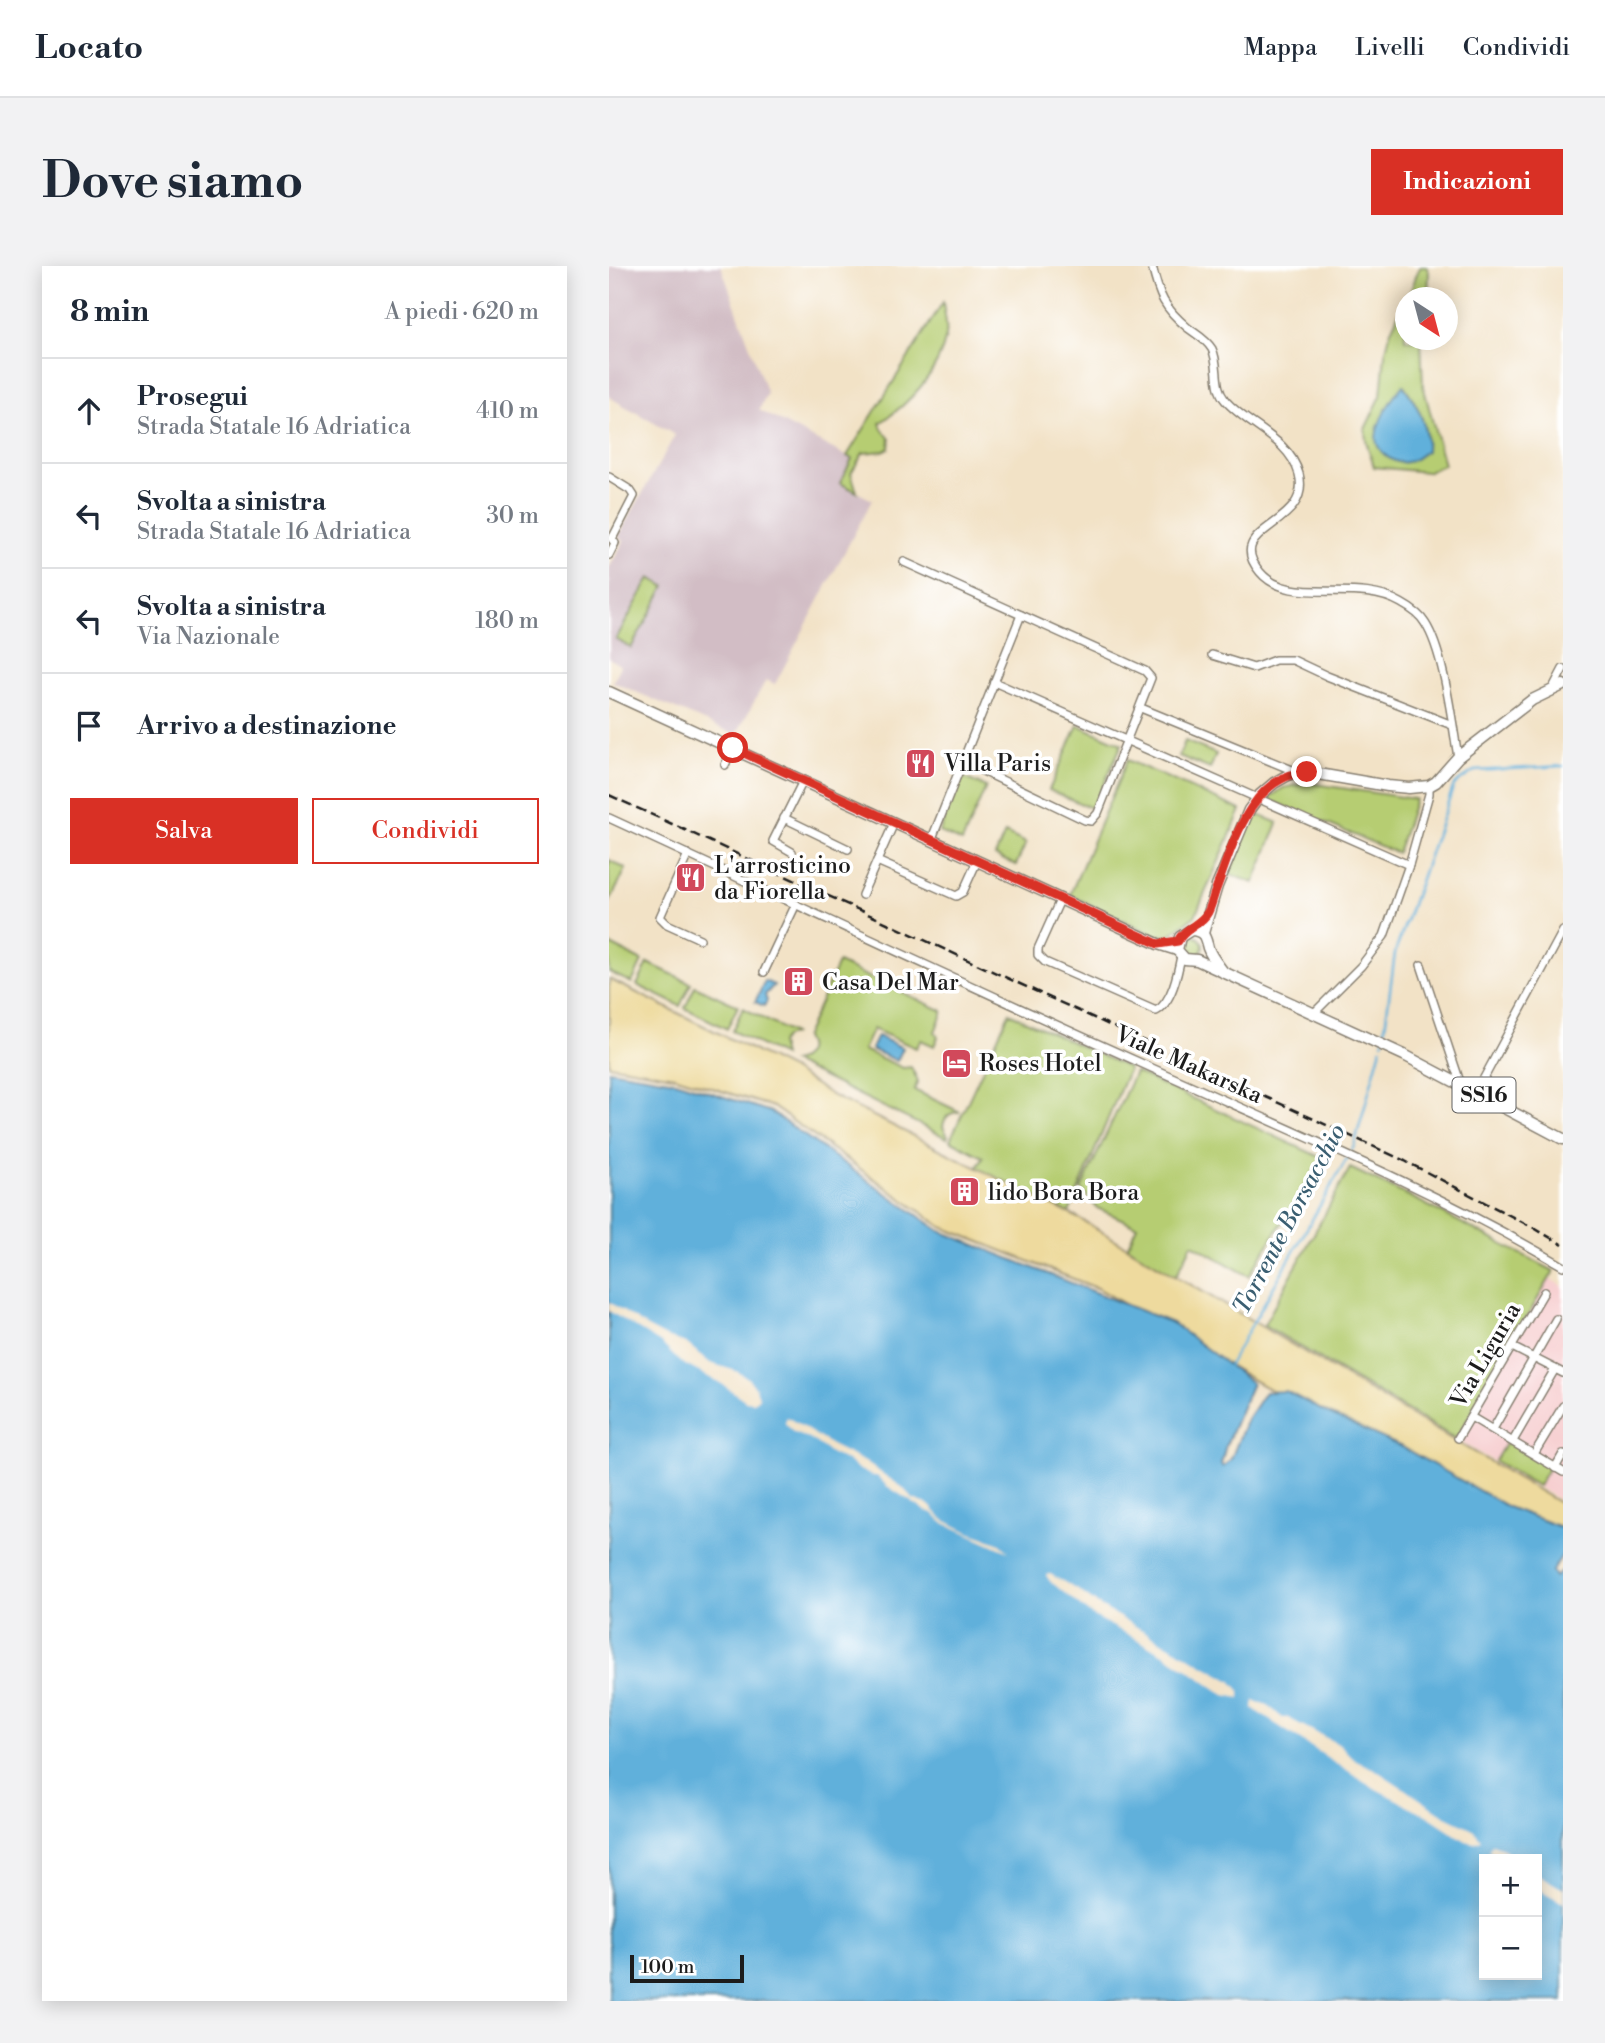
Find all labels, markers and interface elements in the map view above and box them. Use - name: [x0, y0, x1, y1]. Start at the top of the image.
- text: Locato: [35, 28, 143, 69]
- text: Mappa: [1244, 33, 1317, 63]
- text: Livelli: [1355, 33, 1425, 63]
- text: Condividi: [1463, 33, 1570, 63]
- button: Indicazioni: [1371, 149, 1563, 215]
- text: Dove siamo: [42, 152, 303, 213]
- north arrow: [1395, 287, 1458, 350]
- text: 8 min: [70, 293, 149, 331]
- text: A piedi · 620 m: [385, 298, 539, 326]
- text: Prosegui: [137, 381, 248, 413]
- icon: ahead: [70, 392, 108, 430]
- text: 410 m: [476, 397, 539, 425]
- text: Strada Statale 16 Adriatica: [137, 413, 411, 441]
- text: Svolta a sinistra: [137, 486, 326, 518]
- icon: left: [70, 497, 108, 535]
- text: 30 m: [486, 502, 539, 530]
- text: Strada Statale 16 Adriatica: [137, 518, 411, 546]
- text: Svolta a sinistra: [137, 591, 326, 623]
- icon: left: [70, 602, 108, 640]
- text: 180 m: [475, 607, 539, 635]
- text: Via Nazionale: [137, 623, 280, 651]
- icon: arrive: [70, 707, 108, 745]
- text: Arrivo a destinazione: [137, 710, 396, 742]
- route start: [717, 732, 748, 763]
- restaurant icon: Villa Paris: [904, 746, 938, 780]
- place label: Villa Paris: [943, 750, 1051, 778]
- route end: [1291, 756, 1322, 787]
- button: Salva: [70, 798, 298, 864]
- button: Condividi: [312, 798, 539, 864]
- place label: L'arrosticino da Fiorella: [714, 852, 851, 906]
- restaurant icon: L'arrosticino da Fiorella: [674, 861, 708, 895]
- building icon: Casa Del Mar: [782, 965, 816, 999]
- place label: Casa Del Mar: [822, 969, 959, 997]
- street label: Viale Makarska: [1110, 1020, 1267, 1110]
- hotel icon: Roses Hotel: [939, 1046, 973, 1080]
- place label: Roses Hotel: [979, 1050, 1102, 1078]
- road number: SS16: [1453, 1078, 1515, 1112]
- water label: Torrente Borsacchio: [1227, 1119, 1353, 1320]
- building icon: lido Bora Bora: [948, 1175, 982, 1209]
- place label: lido Bora Bora: [988, 1179, 1139, 1207]
- street label: Via Liguria: [1444, 1298, 1527, 1414]
- map controls: [1479, 1854, 1542, 1980]
- button: +: [1479, 1854, 1542, 1917]
- button: −: [1479, 1917, 1542, 1980]
- scale bar: [630, 1952, 744, 1984]
- text: 100 m: [641, 1955, 694, 1979]

